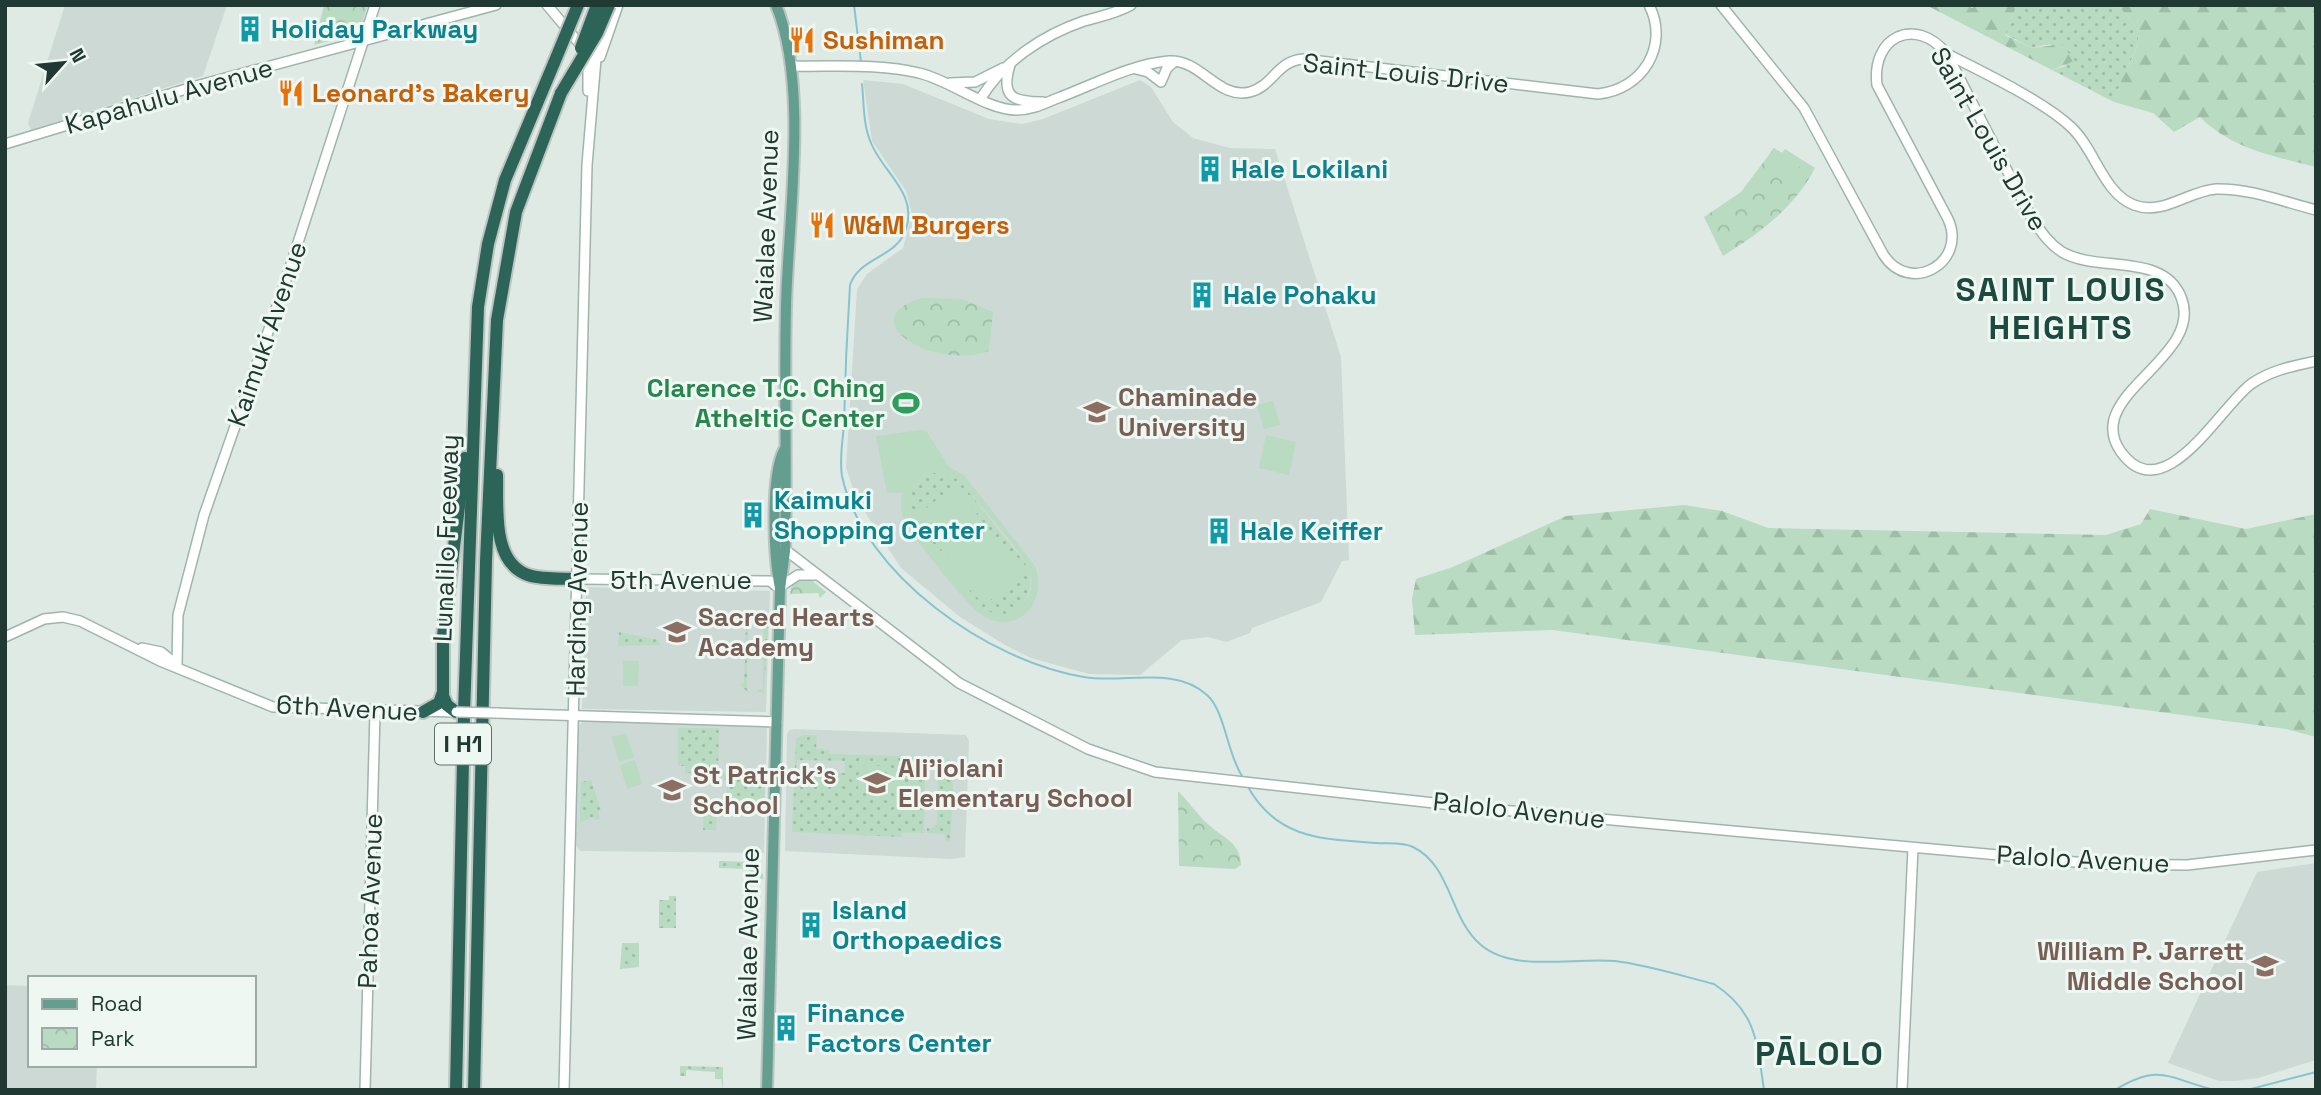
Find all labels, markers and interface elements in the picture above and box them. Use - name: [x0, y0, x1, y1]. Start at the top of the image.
- place label: Holiday Parkway: [271, 12, 478, 46]
- building icon: Holiday Parkway: [235, 14, 265, 44]
- place label: Sushiman: [823, 23, 945, 57]
- restaurant icon: Sushiman: [787, 25, 817, 55]
- north arrow: [28, 28, 98, 98]
- street label: Saint Louis Drive: [1923, 41, 2055, 237]
- text: N: [64, 44, 92, 67]
- street label: Saint Louis Drive: [1301, 45, 1511, 101]
- street label: Kapahulu Avenue: [61, 50, 277, 142]
- place label: Leonard's Bakery: [312, 76, 530, 110]
- restaurant icon: Leonard's Bakery: [276, 78, 306, 108]
- street label: Waialae Avenue: [746, 129, 786, 323]
- place label: Hale Lokilani: [1231, 152, 1388, 186]
- building icon: Hale Lokilani: [1195, 154, 1225, 184]
- place label: W&M Burgers: [843, 208, 1010, 242]
- restaurant icon: W&M Burgers: [807, 210, 837, 240]
- street label: Kaimuki Avenue: [219, 237, 315, 431]
- district label: SAINT LOUIS HEIGHTS: [1956, 269, 2166, 349]
- place label: Hale Pohaku: [1223, 278, 1377, 312]
- building icon: Hale Pohaku: [1187, 280, 1217, 310]
- place label: Clarence T.C. Ching Atheltic Center: [647, 371, 885, 435]
- place label: Chaminade University: [1118, 380, 1257, 444]
- sports icon: Clarence T.C. Ching Atheltic Center: [891, 388, 921, 418]
- school or university icon: Chaminade University: [1082, 397, 1112, 427]
- street label: Lunalilo Freeway: [425, 434, 467, 642]
- place label: Kaimuki Shopping Center: [774, 483, 985, 547]
- building icon: Kaimuki Shopping Center: [738, 500, 768, 530]
- street label: Harding Avenue: [558, 501, 596, 697]
- place label: Hale Keiffer: [1240, 514, 1383, 548]
- building icon: Hale Keiffer: [1204, 516, 1234, 546]
- street label: 5th Avenue: [610, 563, 752, 597]
- place label: Sacred Hearts Academy: [698, 600, 875, 664]
- school or university icon: Sacred Hearts Academy: [662, 617, 692, 647]
- street label: 6th Avenue: [275, 687, 419, 729]
- road number: I H1: [435, 724, 491, 764]
- place label: Ali'iolani Elementary School: [898, 751, 1133, 815]
- place label: St Patrick's School: [693, 758, 837, 822]
- school or university icon: Ali'iolani Elementary School: [862, 768, 892, 798]
- school or university icon: St Patrick's School: [657, 775, 687, 805]
- street label: Palolo Avenue: [1431, 784, 1607, 836]
- street label: Pahoa Avenue: [350, 813, 390, 989]
- street label: Palolo Avenue: [1996, 837, 2170, 881]
- street label: Waialae Avenue: [729, 847, 767, 1041]
- place label: Island Orthopaedics: [832, 893, 1002, 957]
- building icon: Island Orthopaedics: [796, 910, 826, 940]
- place label: William P. Jarrett Middle School: [2037, 934, 2244, 998]
- school or university icon: William P. Jarrett Middle School: [2250, 951, 2280, 981]
- legend: [28, 976, 256, 1067]
- text: Road: [91, 990, 143, 1017]
- place label: Finance Factors Center: [807, 996, 992, 1060]
- building icon: Finance Factors Center: [771, 1013, 801, 1043]
- text: Park: [91, 1025, 135, 1052]
- district label: PĀLOLO: [1755, 1033, 1885, 1075]

